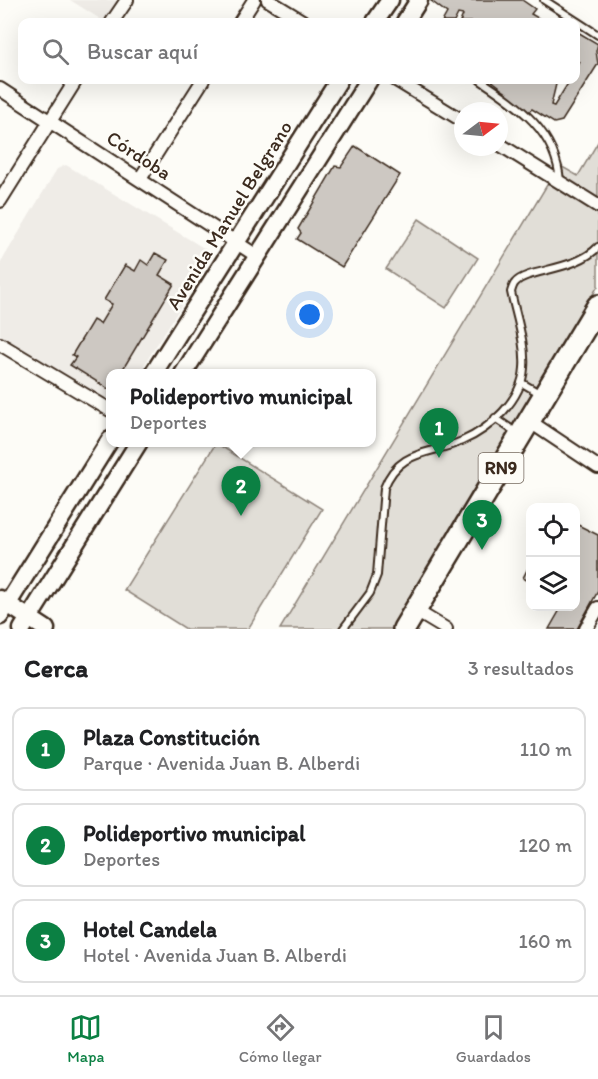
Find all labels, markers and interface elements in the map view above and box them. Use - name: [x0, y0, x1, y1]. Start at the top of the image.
- search box: [18, 18, 580, 84]
- icon: search: [39, 35, 72, 68]
- text: Buscar aquí: [87, 38, 198, 65]
- north arrow: [454, 102, 508, 156]
- street label: Avenida Manuel Belgrano: [161, 116, 297, 314]
- street label: Córdoba: [102, 125, 176, 185]
- your location: [295, 300, 324, 329]
- popup: [106, 369, 376, 447]
- text: Polideportivo municipal: [130, 383, 352, 410]
- pin: 1: [420, 408, 458, 458]
- text: Deportes: [130, 410, 207, 434]
- road number: RN9: [478, 453, 524, 483]
- pin: 2: [222, 466, 260, 516]
- pin: 3: [462, 500, 502, 550]
- map controls: [526, 503, 580, 611]
- button: locate: [526, 503, 580, 557]
- button: layers: [526, 557, 580, 611]
- text: Cerca: [24, 652, 88, 684]
- text: 3 resultados: [468, 656, 574, 680]
- text: Plaza Constitución: [83, 724, 260, 751]
- text: 1: [41, 737, 50, 761]
- text: 110 m: [520, 737, 572, 761]
- text: Parque · Avenida Juan B. Alberdi: [83, 751, 360, 775]
- text: Polideportivo municipal: [83, 820, 305, 847]
- text: 2: [40, 833, 51, 857]
- text: 120 m: [519, 833, 572, 857]
- text: Deportes: [83, 847, 160, 871]
- text: Hotel Candela: [83, 916, 217, 943]
- text: 3: [40, 929, 51, 953]
- text: 160 m: [519, 929, 572, 953]
- text: Hotel · Avenida Juan B. Alberdi: [83, 943, 347, 967]
- tab: Mapa: [67, 1011, 104, 1066]
- tab: Cómo llegar: [239, 1011, 322, 1066]
- tab: Guardados: [456, 1011, 531, 1066]

